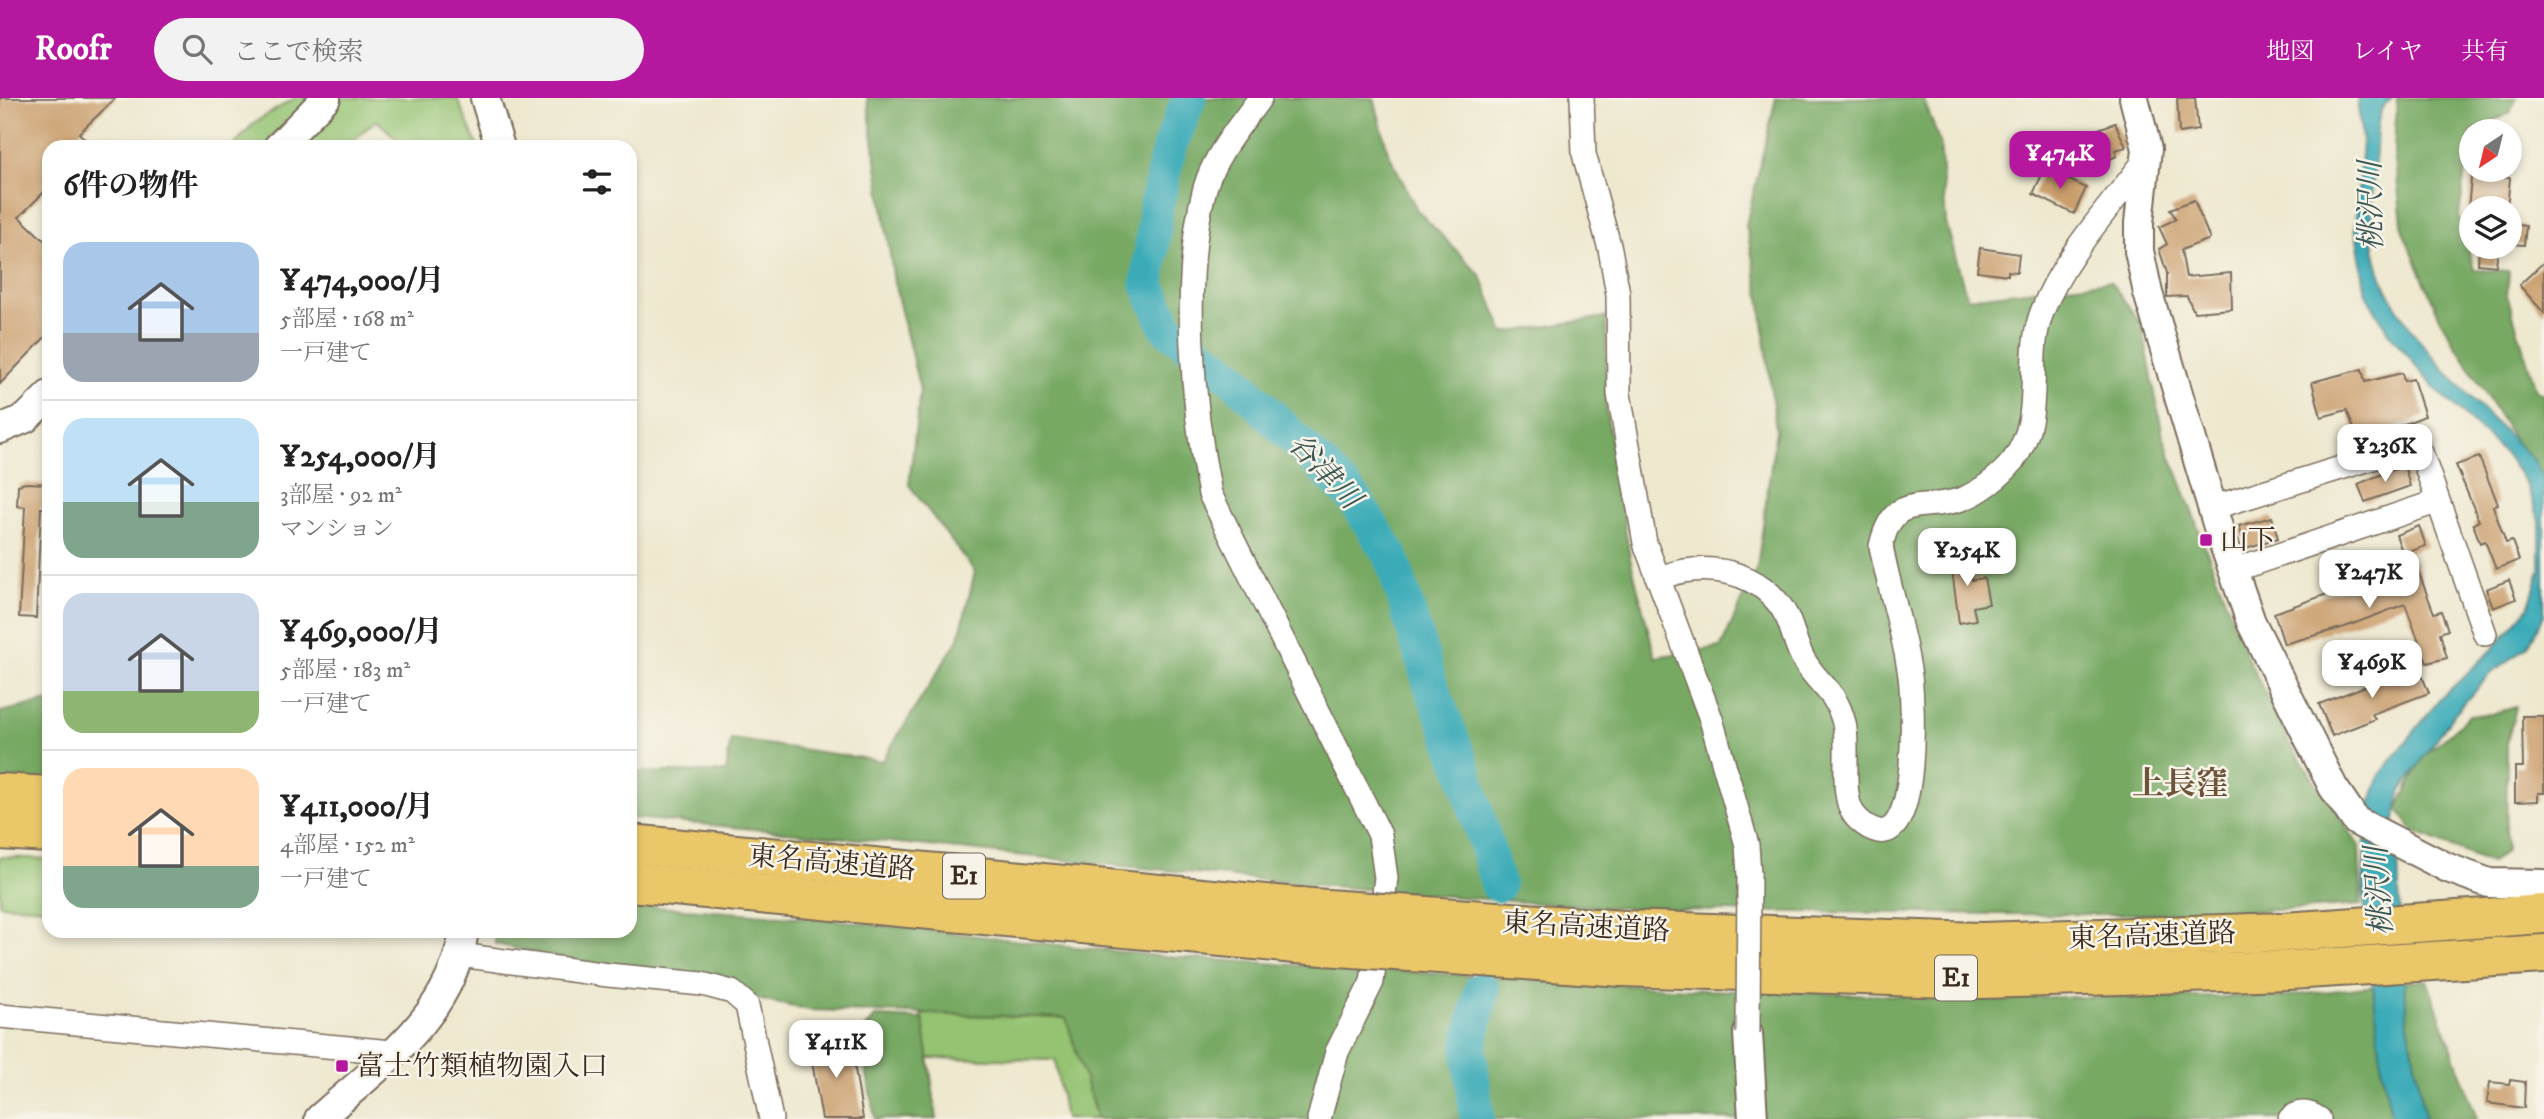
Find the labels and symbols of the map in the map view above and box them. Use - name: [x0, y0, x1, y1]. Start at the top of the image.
- north arrow: [2459, 119, 2522, 182]
- pin: ¥474K: [2011, 132, 2109, 191]
- water label: 桃沢川: [2353, 158, 2391, 251]
- pin: ¥236K: [2336, 424, 2434, 484]
- water label: 谷津川: [1280, 426, 1370, 520]
- place label: 山下: [2220, 523, 2276, 558]
- pin: ¥254K: [1918, 528, 2016, 588]
- marker: 山下: [2198, 532, 2214, 548]
- pin: ¥247K: [2320, 550, 2418, 610]
- pin: ¥469K: [2323, 640, 2421, 700]
- district label: 上長窪: [2132, 765, 2228, 805]
- street label: 東名高速道路: [747, 838, 917, 888]
- water label: 桃沢川: [2358, 842, 2402, 937]
- road number: E1: [943, 854, 985, 898]
- street label: 東名高速道路: [1501, 905, 1671, 949]
- street label: 東名高速道路: [2067, 916, 2237, 956]
- road number: E1: [1935, 956, 1977, 1000]
- pin: ¥411K: [787, 1020, 885, 1080]
- place label: 富士竹類植物園入口: [356, 1049, 608, 1084]
- marker: 富士竹類植物園入口: [334, 1058, 350, 1074]

